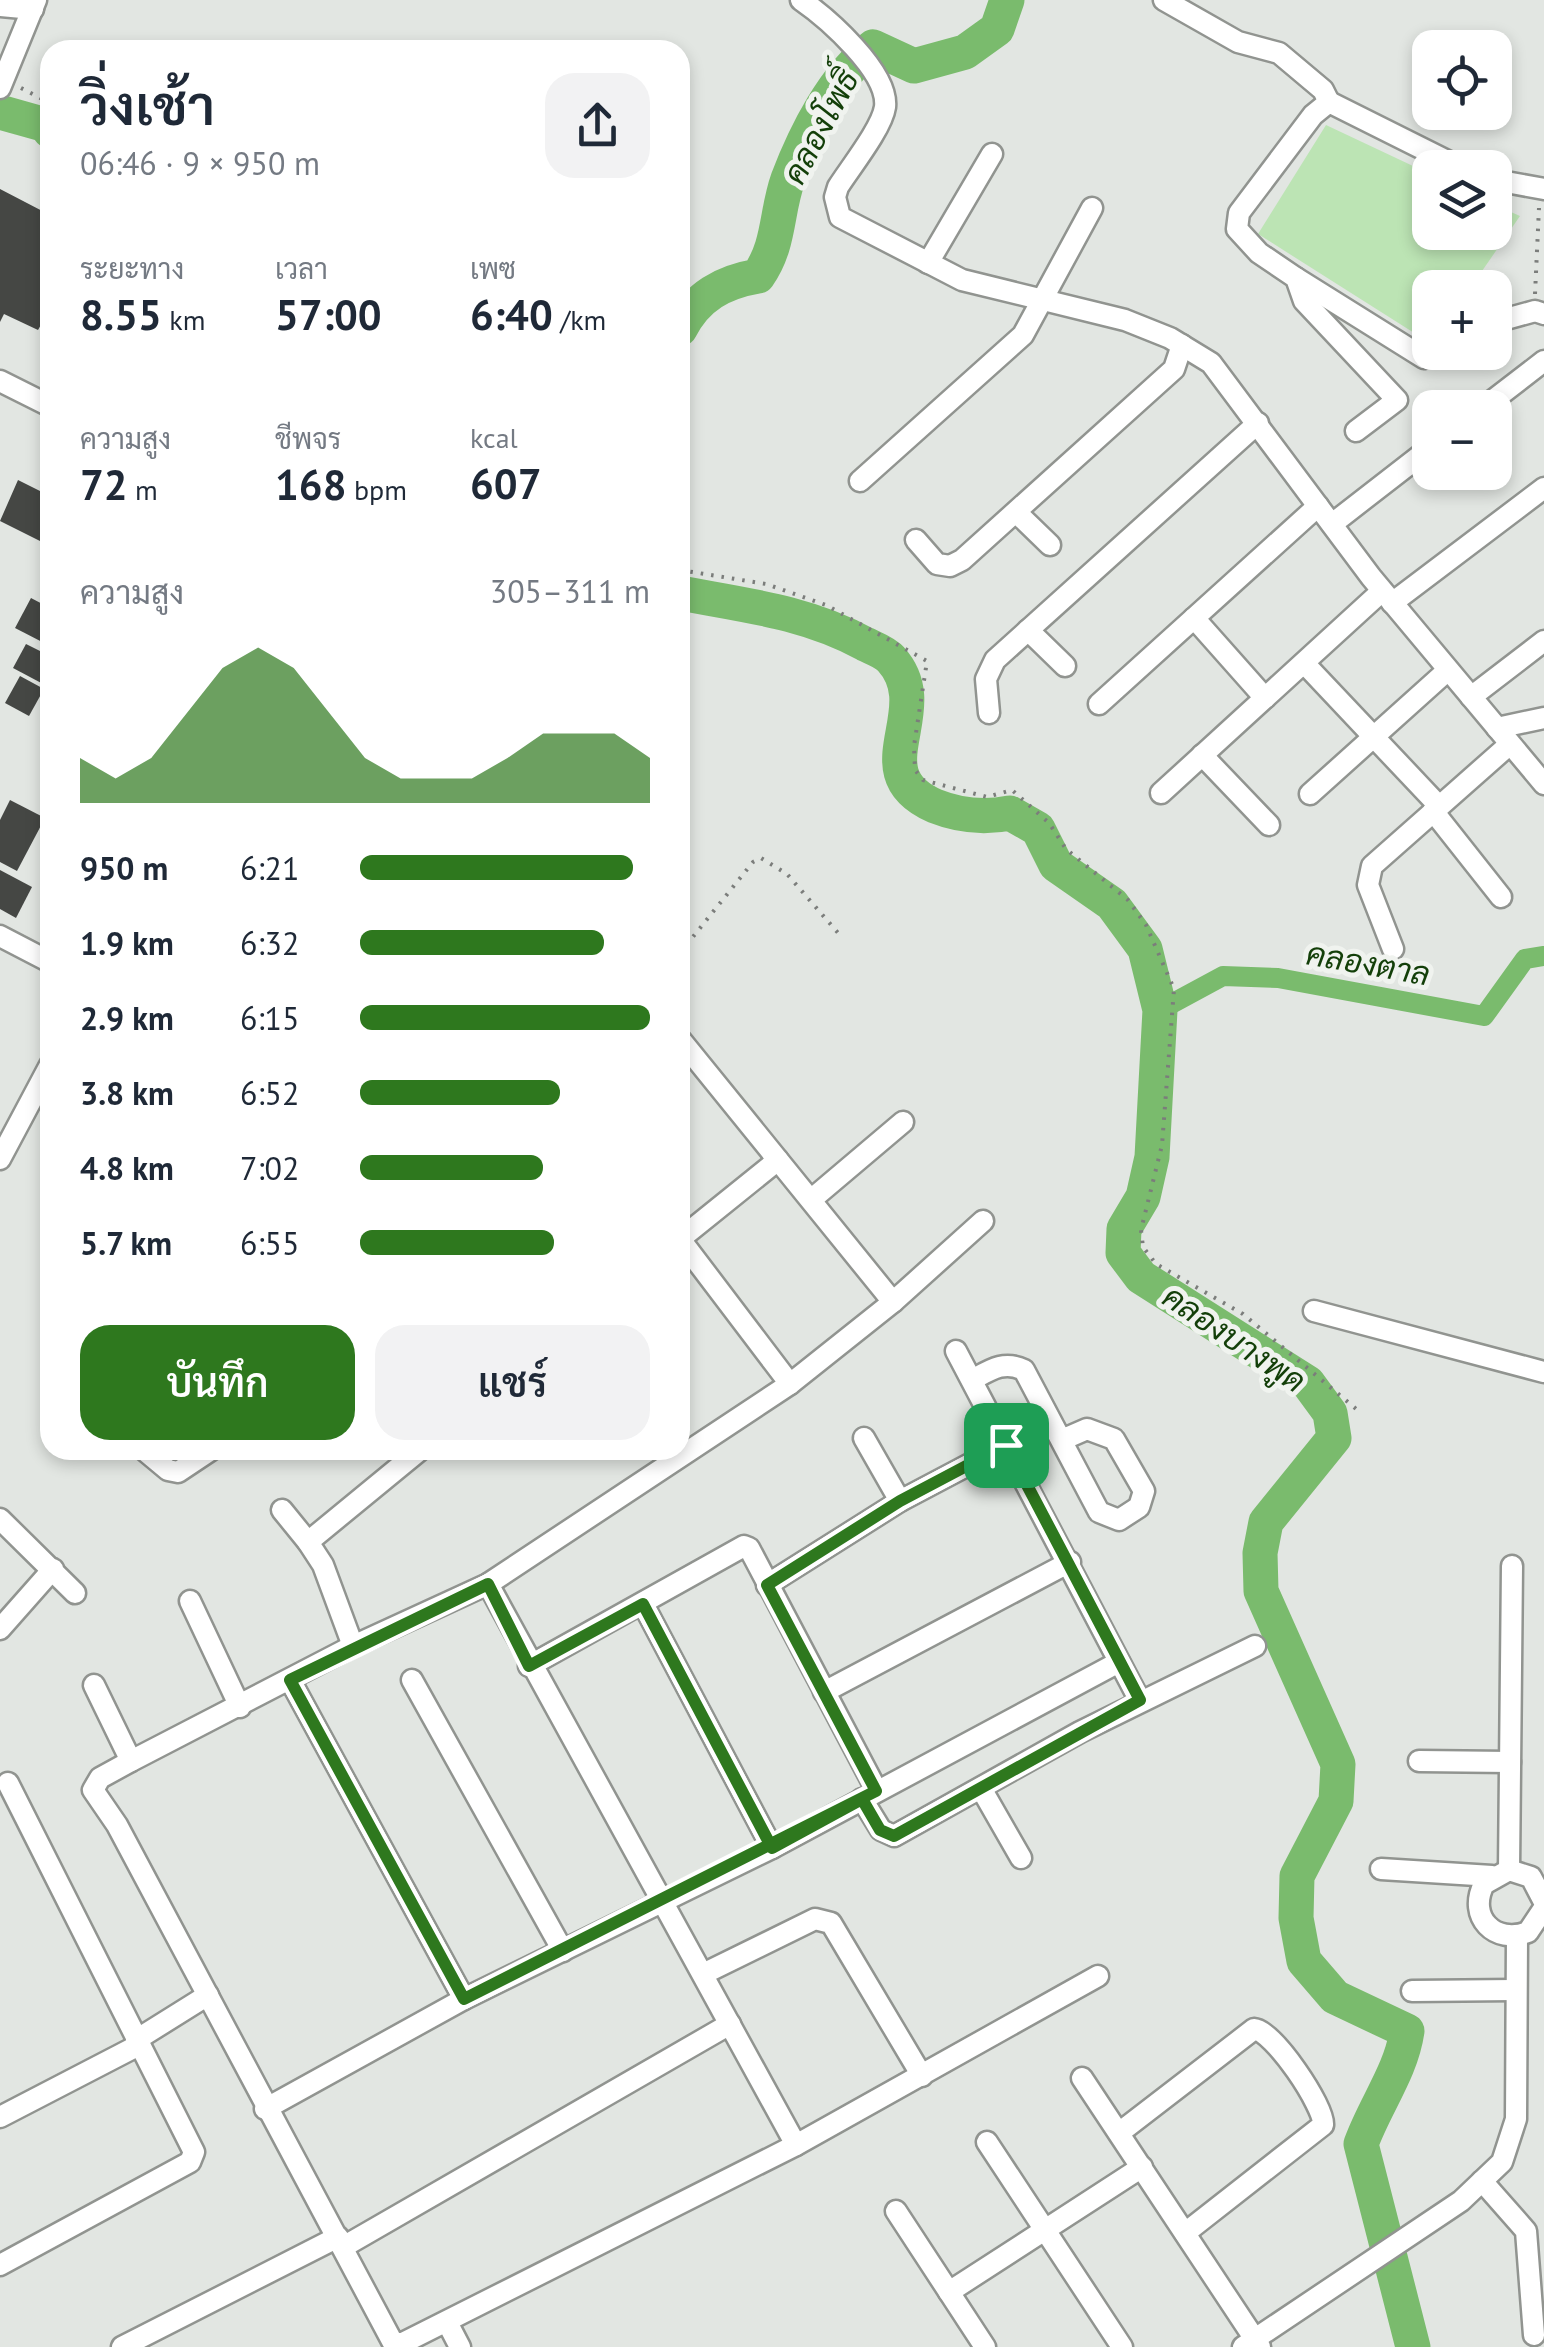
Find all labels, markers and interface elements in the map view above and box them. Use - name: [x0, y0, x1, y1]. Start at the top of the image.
- map controls: [1412, 30, 1512, 490]
- button: locate: [1412, 30, 1512, 130]
- water label: คลองโพธิ์: [768, 54, 870, 191]
- text: วิ่งเช้า: [80, 69, 215, 140]
- button: share: [545, 73, 650, 178]
- text: 06:46 · 9 × 950 m: [80, 142, 320, 184]
- button: layers: [1412, 150, 1512, 250]
- text: ระยะทาง: [80, 250, 184, 287]
- text: เวลา: [275, 250, 328, 287]
- text: เพซ: [470, 250, 516, 287]
- button: +: [1412, 270, 1512, 370]
- text: 8.55: [80, 287, 162, 342]
- text: 57:00: [275, 287, 382, 342]
- text: 6:40: [470, 287, 553, 342]
- text: km: [162, 301, 205, 338]
- text: /km: [553, 301, 606, 338]
- button: −: [1412, 390, 1512, 490]
- text: kcal: [470, 419, 518, 456]
- text: ความสูง: [80, 420, 171, 457]
- text: ชีพจร: [275, 420, 341, 457]
- text: 607: [470, 456, 541, 511]
- text: 72: [80, 457, 128, 512]
- text: 168: [275, 457, 346, 512]
- text: m: [128, 471, 158, 508]
- text: bpm: [346, 471, 407, 508]
- text: 305–311 m: [490, 570, 650, 612]
- text: ความสูง: [80, 571, 184, 613]
- text: 950 m: [80, 847, 168, 889]
- text: 6:21: [240, 847, 299, 889]
- text: 1.9 km: [80, 922, 174, 964]
- text: 6:32: [240, 922, 299, 964]
- water label: คลองตาล: [1303, 932, 1433, 995]
- text: 2.9 km: [80, 997, 174, 1039]
- text: 6:15: [240, 997, 299, 1039]
- text: 3.8 km: [80, 1072, 174, 1114]
- text: 6:52: [240, 1072, 299, 1114]
- text: 4.8 km: [80, 1147, 174, 1189]
- text: 7:02: [240, 1147, 299, 1189]
- text: 5.7 km: [80, 1222, 172, 1264]
- text: 6:55: [240, 1222, 299, 1264]
- water label: คลองบางพูด: [1154, 1275, 1314, 1403]
- button: บันทึก: [80, 1325, 355, 1440]
- button: แชร์: [375, 1325, 650, 1440]
- pin: [964, 1403, 1049, 1488]
- icon: arrive: [979, 1418, 1034, 1473]

